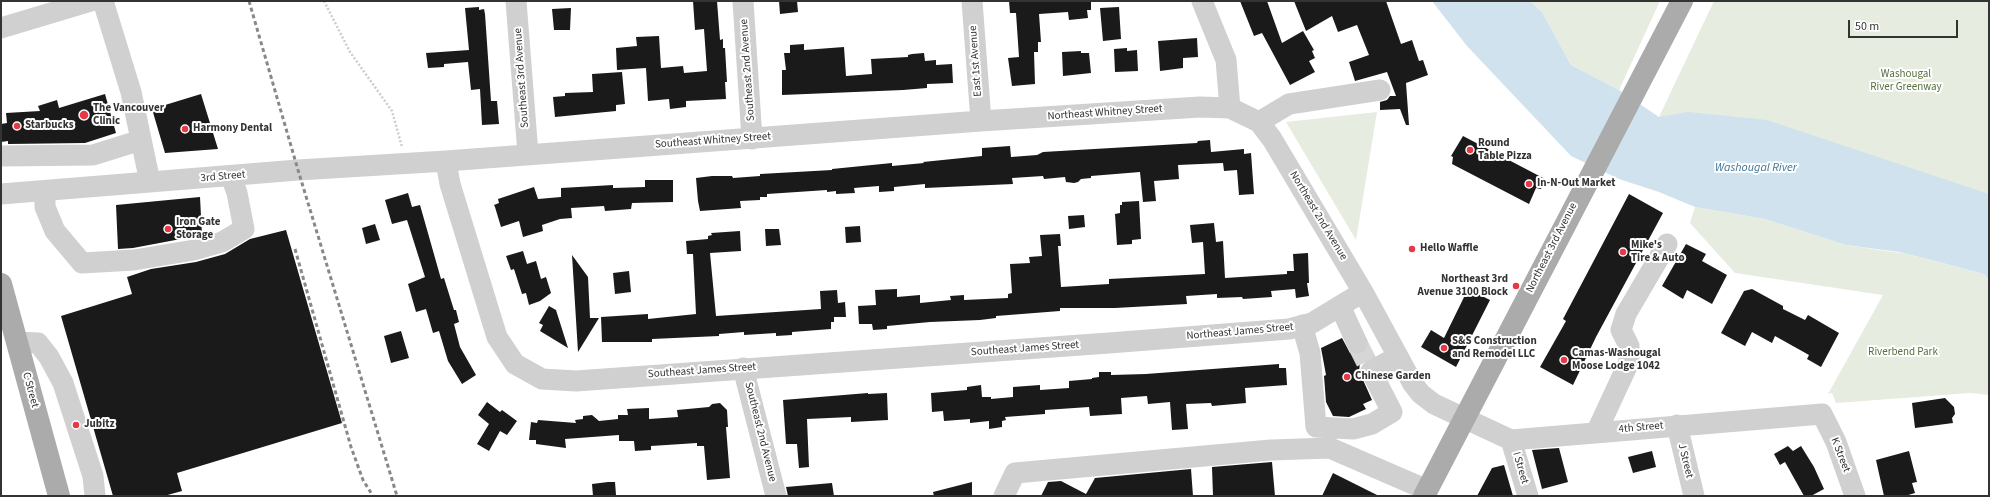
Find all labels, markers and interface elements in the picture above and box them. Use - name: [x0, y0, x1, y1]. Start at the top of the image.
- scale bar: [1850, 12, 1960, 38]
- street label: Southeast 2nd Avenue: [738, 18, 758, 122]
- text: 50 m: [1855, 18, 1879, 35]
- street label: East 1st Avenue: [967, 25, 985, 97]
- street label: Southeast 3rd Avenue: [512, 28, 532, 128]
- park label: Washougal River Greenway: [1870, 68, 1942, 94]
- place label: The Vancouver Clinic: [93, 102, 164, 128]
- street label: Northeast Whitney Street: [1047, 102, 1163, 124]
- marker: The Vancouver Clinic: [78, 109, 90, 121]
- place label: Starbucks: [25, 119, 74, 133]
- marker: Starbucks: [12, 121, 22, 131]
- place label: Harmony Dental: [193, 122, 272, 136]
- marker: Harmony Dental: [180, 124, 190, 134]
- street label: Southeast Whitney Street: [655, 130, 771, 152]
- place label: Round Table Pizza: [1478, 137, 1532, 163]
- marker: Round Table Pizza: [1465, 145, 1475, 155]
- water label: Washougal River: [1715, 161, 1797, 175]
- street label: 3rd Street: [200, 168, 246, 186]
- street label: Northeast 2nd Avenue: [1286, 169, 1350, 263]
- place label: In-N-Out Market: [1537, 177, 1615, 191]
- marker: In-N-Out Market: [1524, 179, 1534, 189]
- street label: Northeast 3rd Avenue: [1524, 201, 1580, 295]
- place label: Iron Gate Storage: [176, 216, 221, 242]
- marker: Iron Gate Storage: [163, 224, 173, 234]
- place label: Mike's Tire & Auto: [1631, 239, 1685, 265]
- place label: Hello Waffle: [1420, 242, 1478, 256]
- marker: Hello Waffle: [1407, 244, 1417, 254]
- marker: Mike's Tire & Auto: [1618, 247, 1628, 257]
- place label: Northeast 3rd Avenue 3100 Block: [1418, 273, 1508, 299]
- marker: Northeast 3rd Avenue 3100 Block: [1511, 281, 1521, 291]
- street label: Northeast James Street: [1186, 321, 1294, 343]
- place label: S&S Construction and Remodel LLC: [1452, 335, 1537, 361]
- street label: Southeast James Street: [970, 339, 1080, 359]
- marker: S&S Construction and Remodel LLC: [1439, 343, 1449, 353]
- park label: Riverbend Park: [1868, 346, 1938, 360]
- place label: Camas-Washougal Moose Lodge 1042: [1572, 347, 1661, 373]
- marker: Camas-Washougal Moose Lodge 1042: [1559, 355, 1569, 365]
- street label: Southeast James Street: [647, 361, 757, 381]
- place label: Chinese Garden: [1355, 370, 1431, 384]
- street label: C Street: [19, 371, 41, 409]
- marker: Chinese Garden: [1342, 372, 1352, 382]
- street label: Southeast 2nd Avenue: [741, 381, 779, 483]
- place label: Jubitz: [84, 418, 114, 432]
- street label: 4th Street: [1618, 419, 1664, 437]
- marker: Jubitz: [71, 420, 81, 430]
- street label: K Street: [1827, 436, 1853, 474]
- street label: J Street: [1674, 442, 1696, 480]
- street label: I Street: [1509, 450, 1531, 486]

